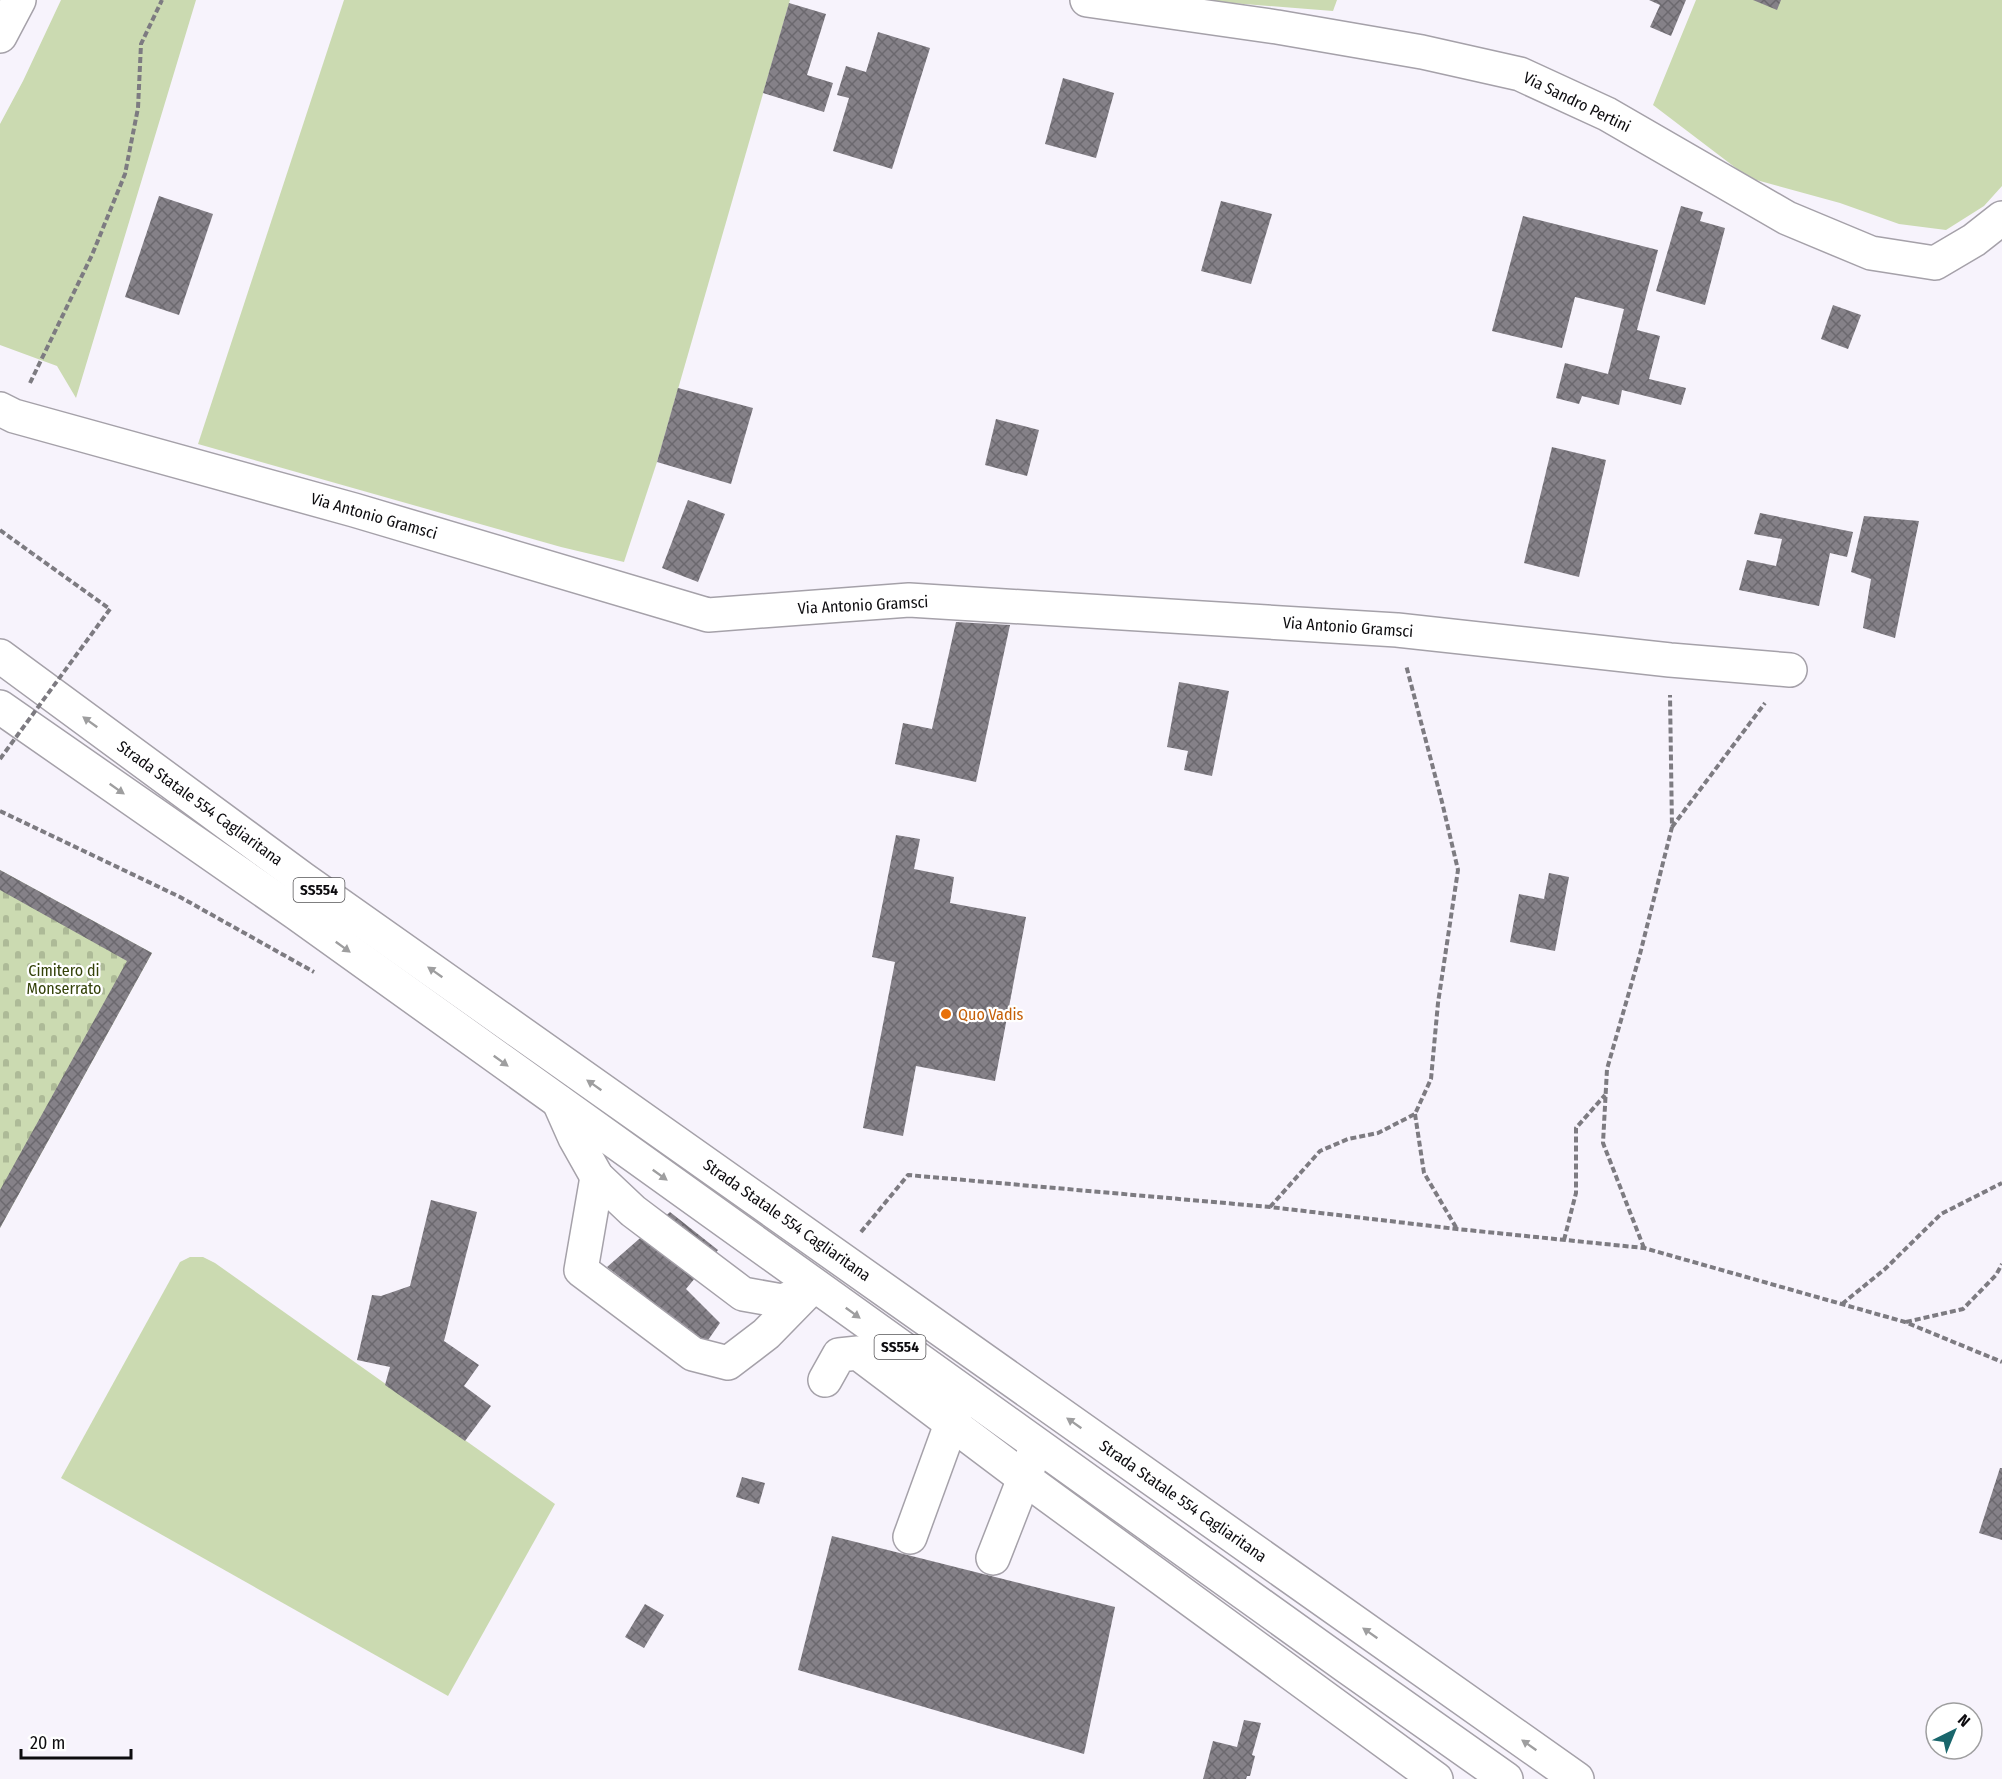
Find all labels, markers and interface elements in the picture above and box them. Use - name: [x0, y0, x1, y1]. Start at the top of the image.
- street label: Via Sandro Pertini: [1520, 68, 1634, 136]
- street label: Via Antonio Gramsci: [309, 489, 439, 543]
- street label: Via Antonio Gramsci: [797, 592, 929, 618]
- street label: Via Antonio Gramsci: [1282, 613, 1414, 641]
- one-way arrow: [82, 717, 97, 729]
- street label: Strada Statale 554 Cagliaritana: [114, 737, 287, 870]
- one-way arrow: [109, 783, 125, 794]
- road number: SS554: [294, 878, 344, 902]
- one-way arrow: [335, 941, 351, 953]
- park label: Cimitero di Monserrato: [27, 961, 101, 998]
- one-way arrow: [427, 967, 443, 978]
- place label: Quo Vadis: [958, 1005, 1024, 1024]
- marker: Quo Vadis: [939, 1007, 953, 1021]
- one-way arrow: [493, 1055, 509, 1067]
- one-way arrow: [587, 1079, 603, 1091]
- street label: Strada Statale 554 Cagliaritana: [700, 1155, 874, 1285]
- one-way arrow: [652, 1168, 668, 1180]
- one-way arrow: [844, 1307, 860, 1319]
- road number: SS554: [874, 1335, 926, 1359]
- one-way arrow: [1066, 1417, 1082, 1429]
- street label: Strada Statale 554 Cagliaritana: [1096, 1436, 1270, 1566]
- one-way arrow: [1362, 1628, 1378, 1639]
- north arrow: [1924, 1701, 1984, 1761]
- text: N: [1954, 1710, 1974, 1731]
- scale bar: [21, 1722, 130, 1760]
- text: 20 m: [30, 1732, 65, 1754]
- one-way arrow: [1522, 1739, 1538, 1751]

